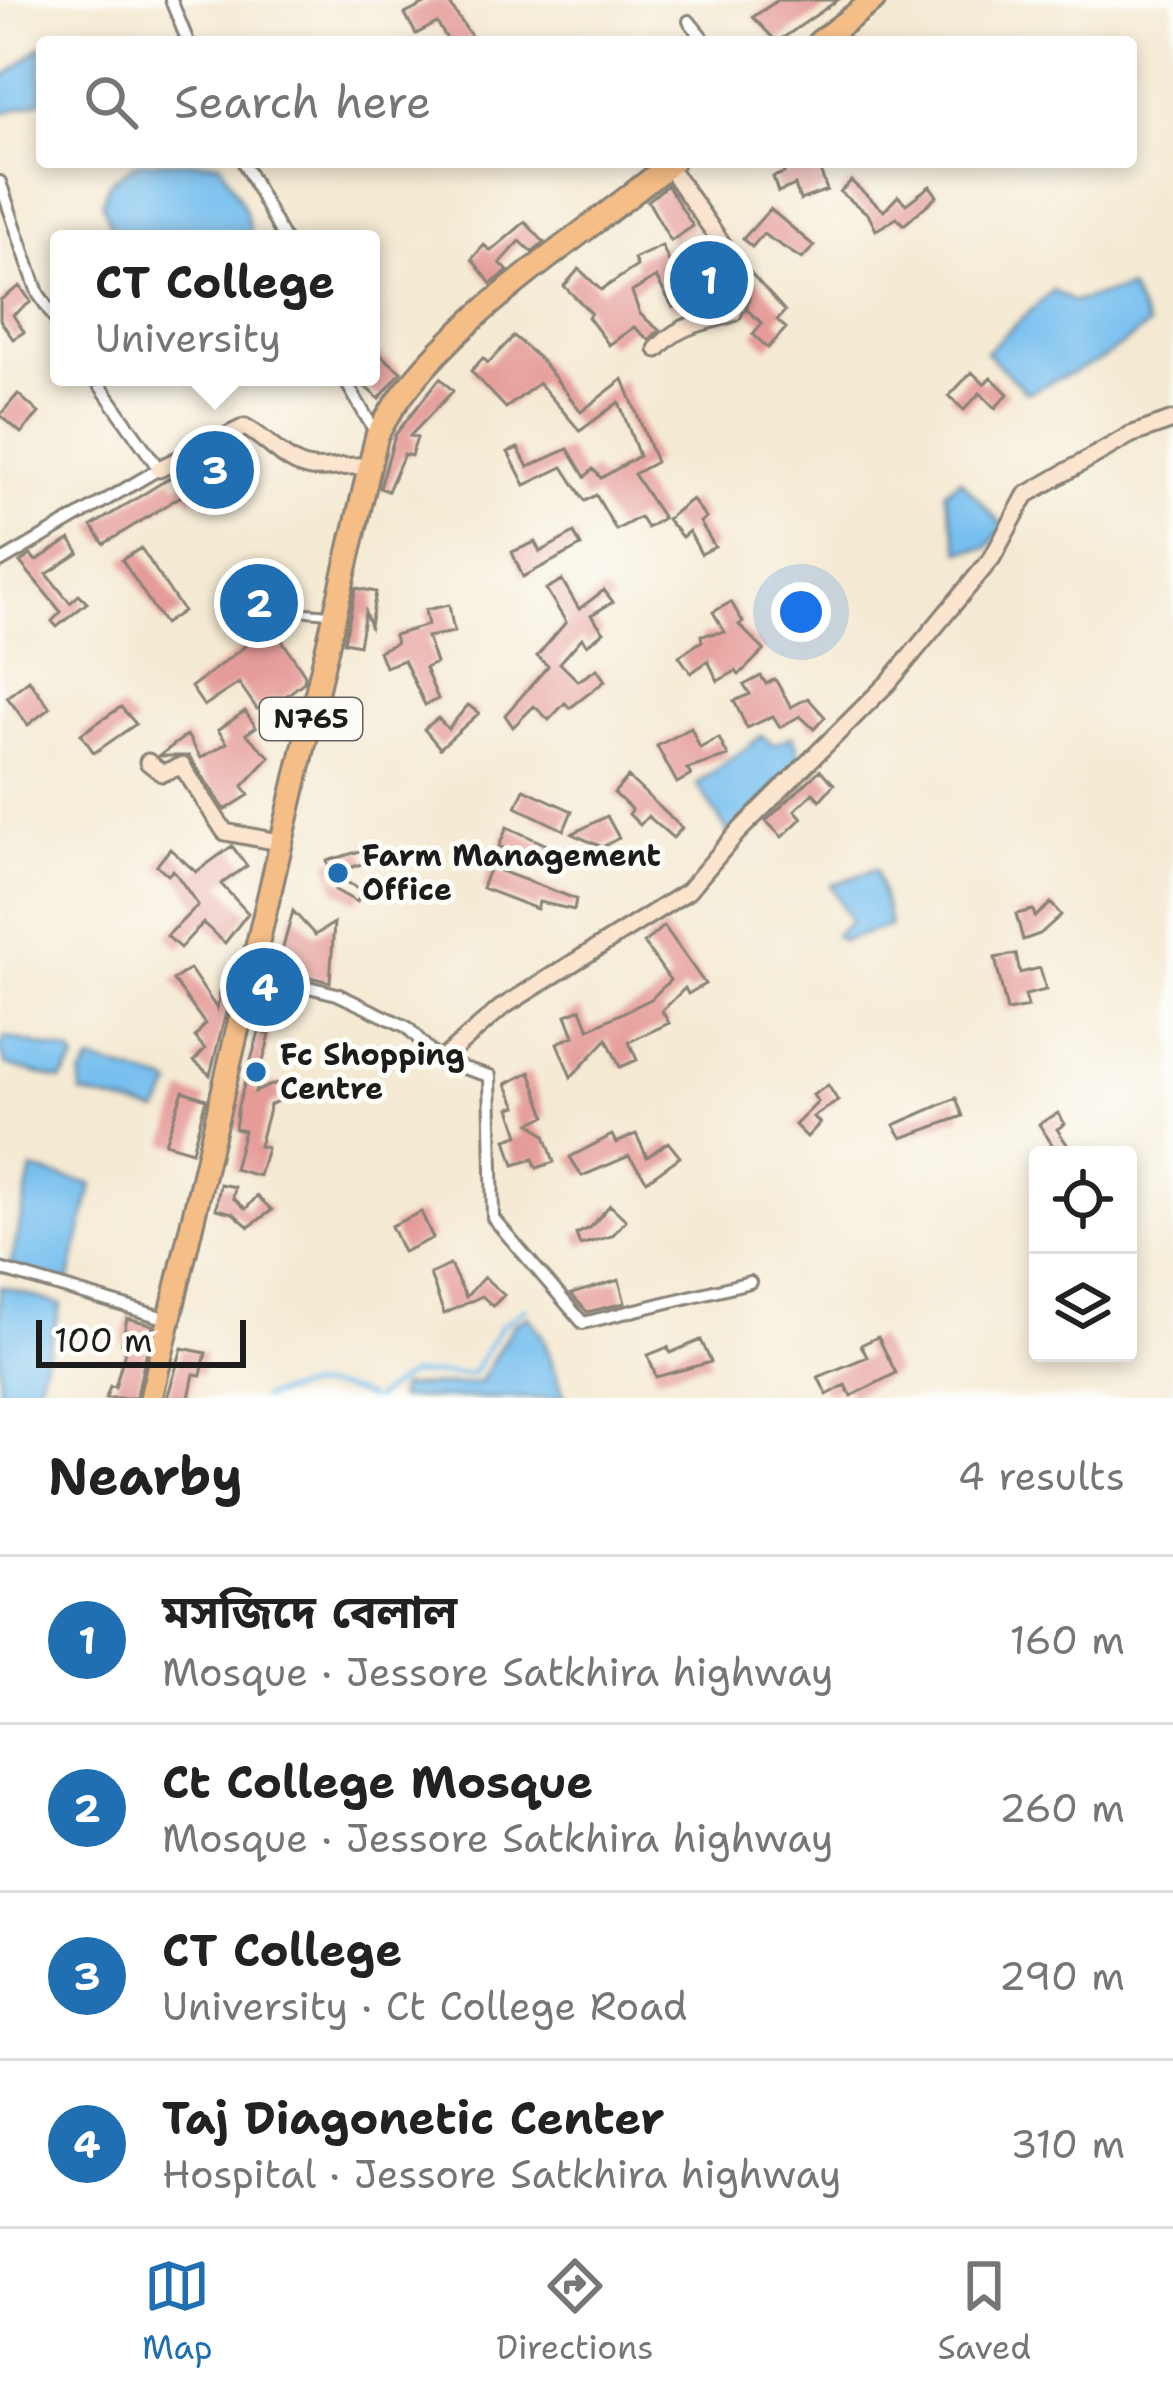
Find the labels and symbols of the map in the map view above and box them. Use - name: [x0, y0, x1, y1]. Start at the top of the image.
- pin: 1: [670, 235, 748, 325]
- pin: 3: [176, 425, 254, 515]
- pin: 2: [220, 558, 298, 648]
- your location: [771, 582, 831, 642]
- road number: N765: [260, 698, 362, 740]
- place label: Farm Management Office: [362, 835, 661, 910]
- marker: Farm Management Office: [325, 860, 351, 886]
- pin: 4: [226, 942, 304, 1032]
- place label: Fc Shopping Centre: [280, 1034, 465, 1109]
- marker: Fc Shopping Centre: [243, 1059, 269, 1085]
- scale bar: [36, 1314, 246, 1367]

